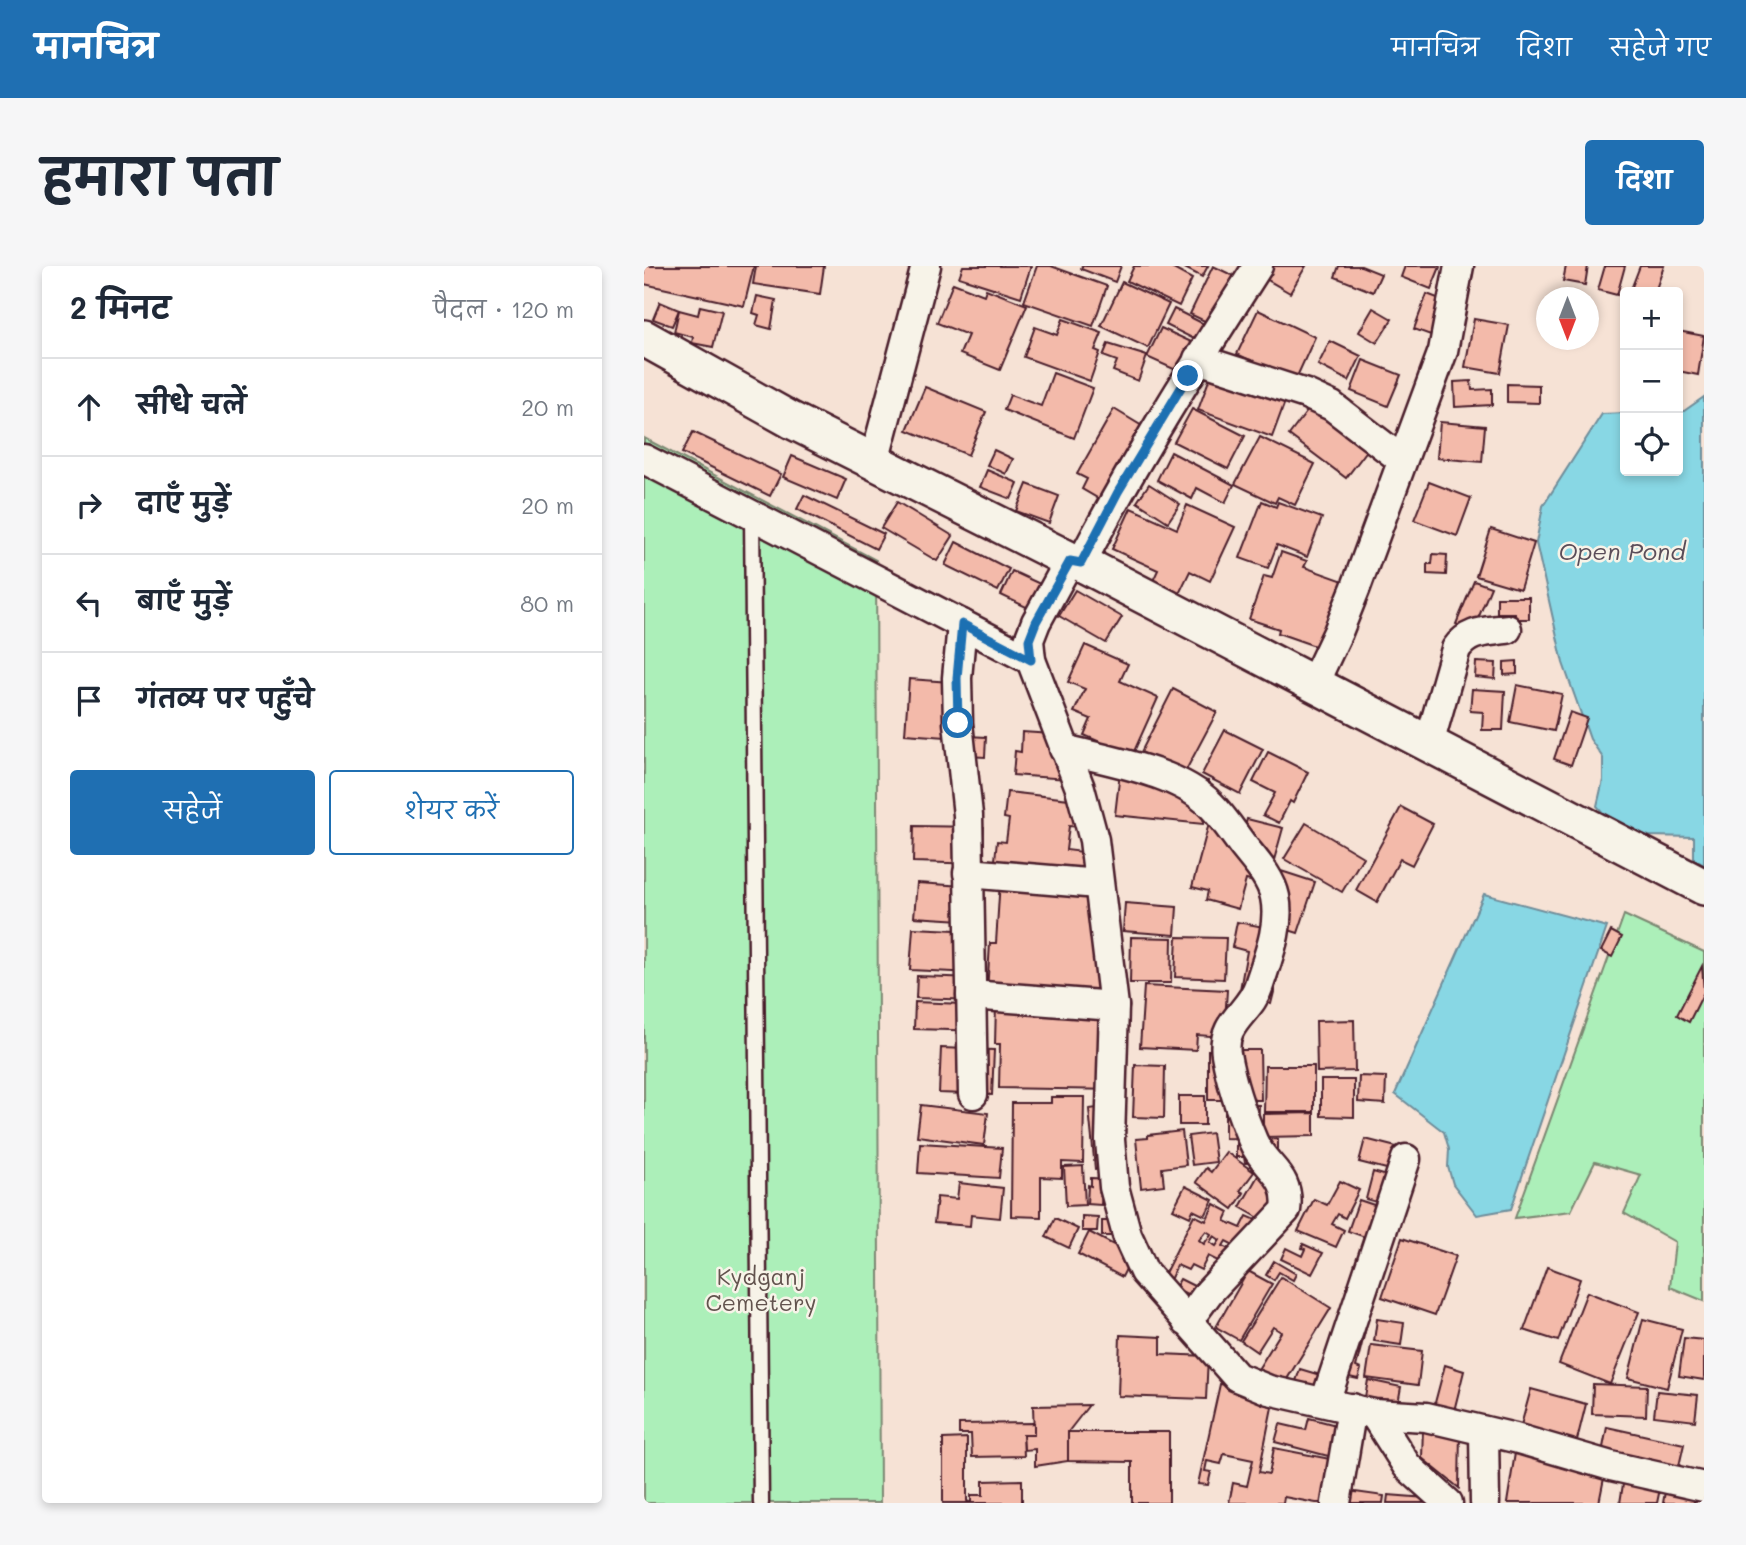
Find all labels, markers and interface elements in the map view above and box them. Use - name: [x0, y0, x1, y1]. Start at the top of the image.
- text: मानचित्र: [35, 23, 158, 66]
- text: मानचित्र: [1391, 31, 1479, 62]
- text: दिशा: [1517, 31, 1572, 62]
- text: सहेजे गए: [1610, 31, 1711, 62]
- button: दिशा: [1585, 140, 1704, 225]
- text: हमारा पता: [42, 144, 277, 207]
- text: 2 मिनट: [70, 287, 170, 327]
- north arrow: [1536, 287, 1599, 350]
- map controls: [1620, 287, 1683, 476]
- button: +: [1620, 287, 1683, 350]
- text: पैदल · 120 m: [433, 294, 574, 324]
- button: −: [1620, 350, 1683, 413]
- route end: [1172, 360, 1203, 391]
- text: सीधे चलें: [137, 387, 246, 421]
- icon: ahead: [70, 388, 108, 426]
- text: 20 m: [521, 392, 574, 422]
- button: locate: [1620, 413, 1683, 476]
- text: दाएँ मुड़ें: [137, 485, 230, 519]
- icon: right: [70, 486, 108, 524]
- text: 20 m: [521, 490, 574, 520]
- water label: Open Pond: [1558, 535, 1687, 566]
- text: बाएँ मुड़ें: [137, 583, 231, 617]
- icon: left: [70, 584, 108, 622]
- text: 80 m: [520, 588, 574, 618]
- text: गंतव्य पर पहुँचे: [137, 681, 314, 715]
- icon: arrive: [70, 682, 108, 720]
- route start: [942, 707, 973, 738]
- button: सहेजें: [70, 770, 315, 855]
- button: शेयर करें: [329, 770, 574, 855]
- park label: Kydganj Cemetery: [705, 1261, 817, 1317]

